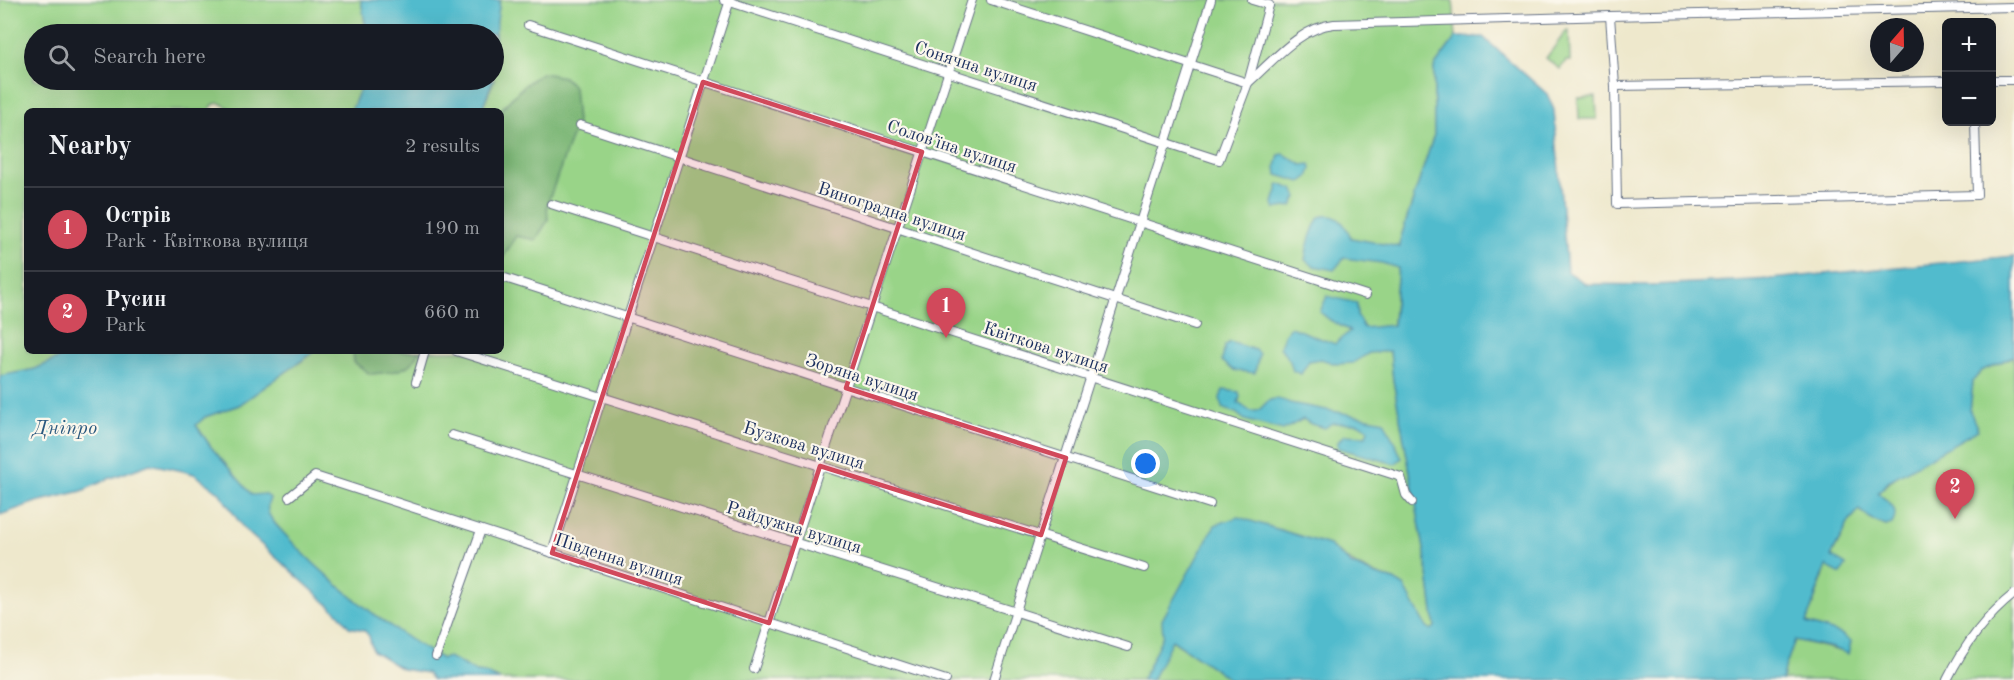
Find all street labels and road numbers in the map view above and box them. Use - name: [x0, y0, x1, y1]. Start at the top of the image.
- street label: Сонячна вулиця: [912, 39, 1039, 95]
- street label: Соловʼїна вулиця: [885, 117, 1019, 176]
- street label: Виноградна вулиця: [815, 179, 968, 244]
- street label: Квіткова вулиця: [981, 319, 1111, 377]
- street label: Зоряна вулиця: [803, 351, 920, 405]
- street label: Бузкова вулиця: [741, 419, 866, 473]
- street label: Райдужна вулиця: [724, 499, 864, 557]
- street label: Південна вулиця: [552, 531, 685, 589]

